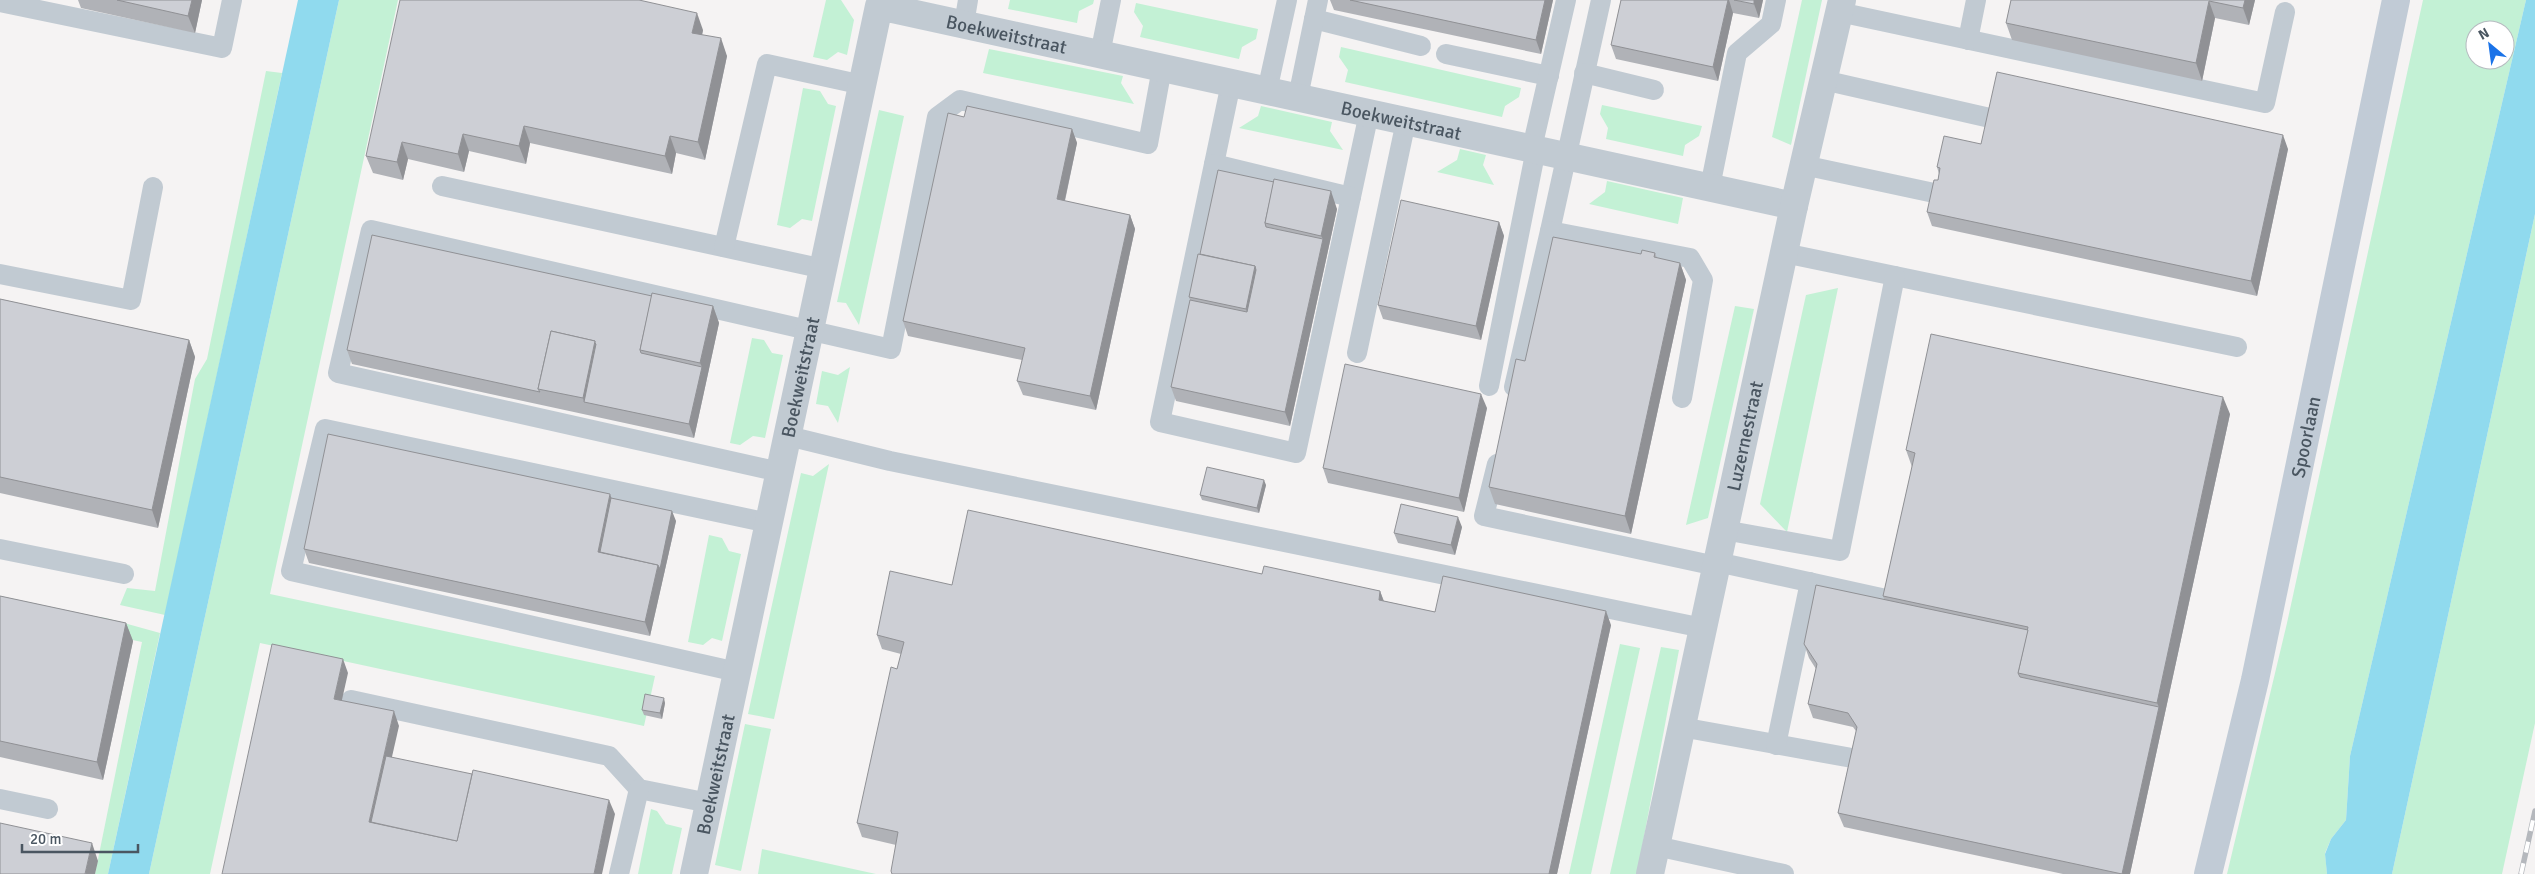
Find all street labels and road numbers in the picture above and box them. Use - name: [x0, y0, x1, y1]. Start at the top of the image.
- street label: Boekweitstraat: [944, 10, 1069, 60]
- street label: Boekweitstraat: [1338, 96, 1464, 146]
- street label: Boekweitstraat: [776, 315, 825, 440]
- street label: Luzernestraat: [1722, 379, 1769, 494]
- street label: Spoorlaan: [2286, 394, 2327, 480]
- street label: Boekweitstraat: [692, 712, 741, 837]

